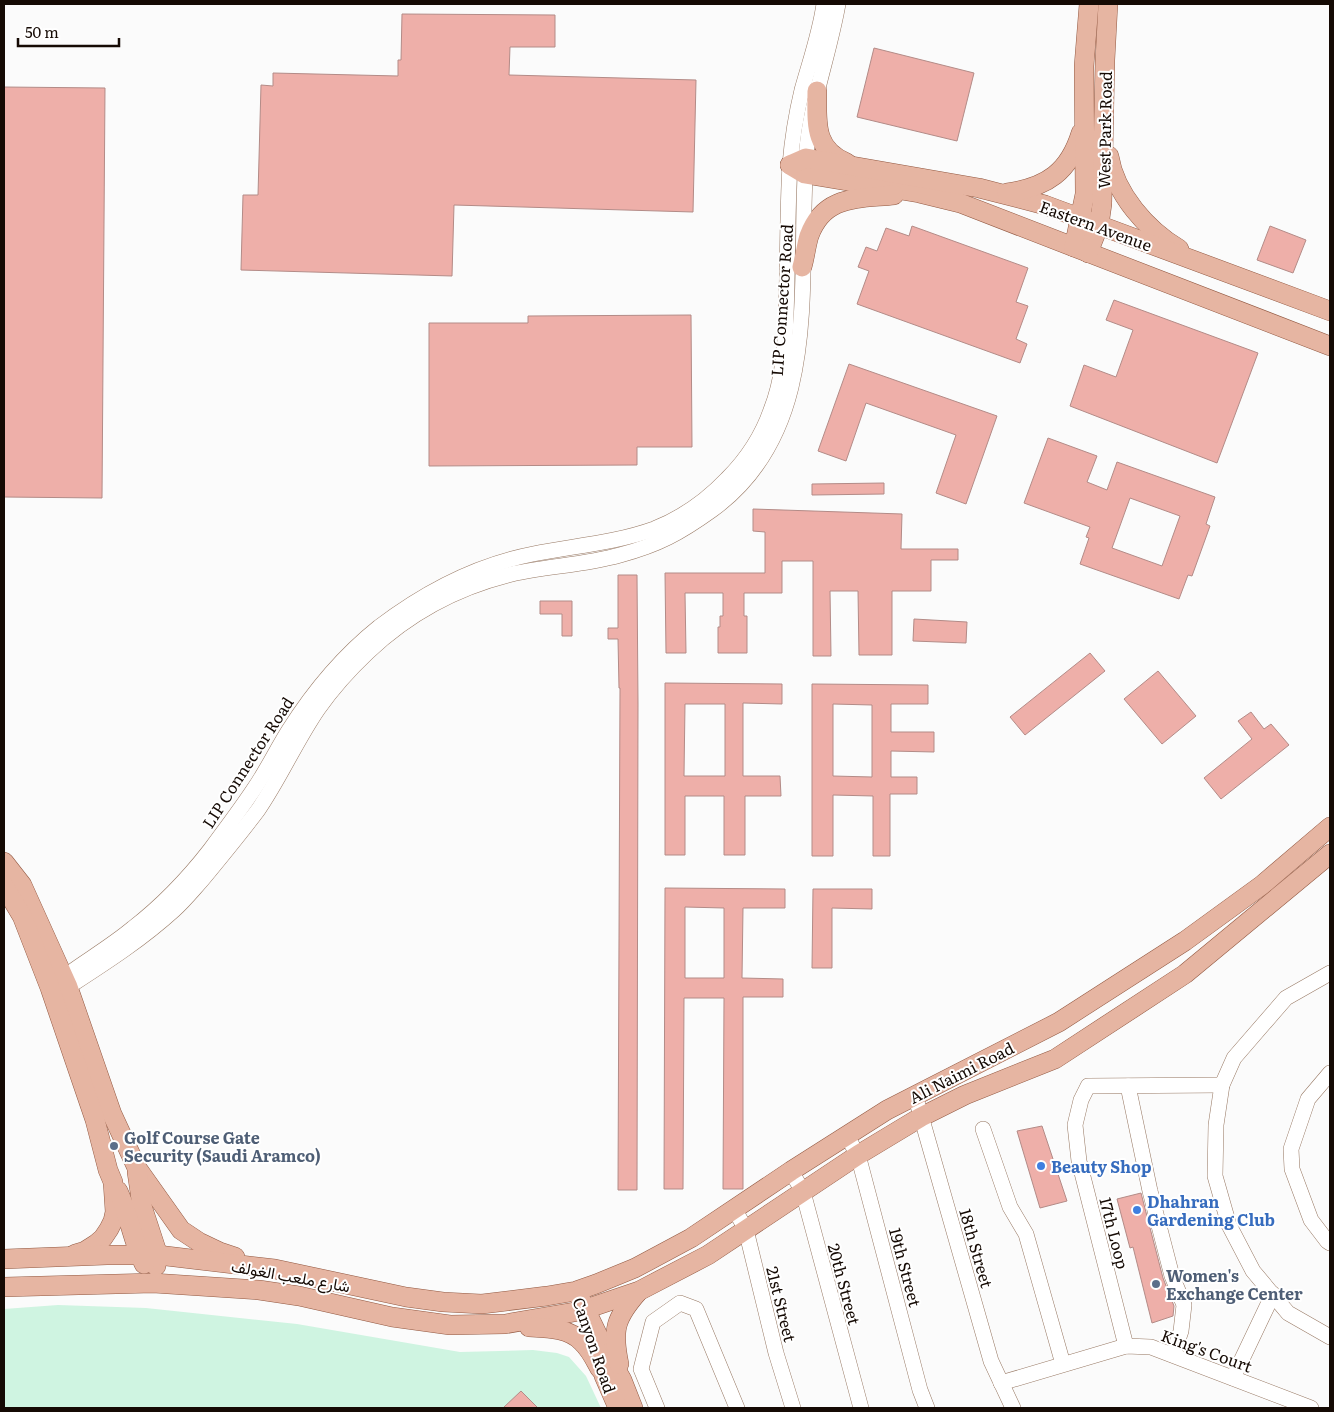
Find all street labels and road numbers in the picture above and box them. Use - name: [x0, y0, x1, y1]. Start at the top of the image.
- street label: West Park Road: [1091, 71, 1117, 189]
- street label: Eastern Avenue: [1037, 194, 1155, 256]
- street label: LIP Connector Road: [764, 223, 798, 377]
- street label: LIP Connector Road: [195, 691, 299, 832]
- street label: Ali Naimi Road: [904, 1035, 1018, 1109]
- street label: 17th Loop: [1095, 1195, 1136, 1271]
- street label: 18th Street: [954, 1206, 1000, 1291]
- street label: 19th Street: [884, 1225, 928, 1310]
- street label: 20th Street: [823, 1241, 868, 1328]
- street label: شارع ملعب الغولف: [230, 1253, 352, 1298]
- street label: 21st Street: [761, 1264, 803, 1345]
- street label: Canyon Road: [567, 1294, 623, 1396]
- street label: King's Court: [1158, 1322, 1256, 1378]

